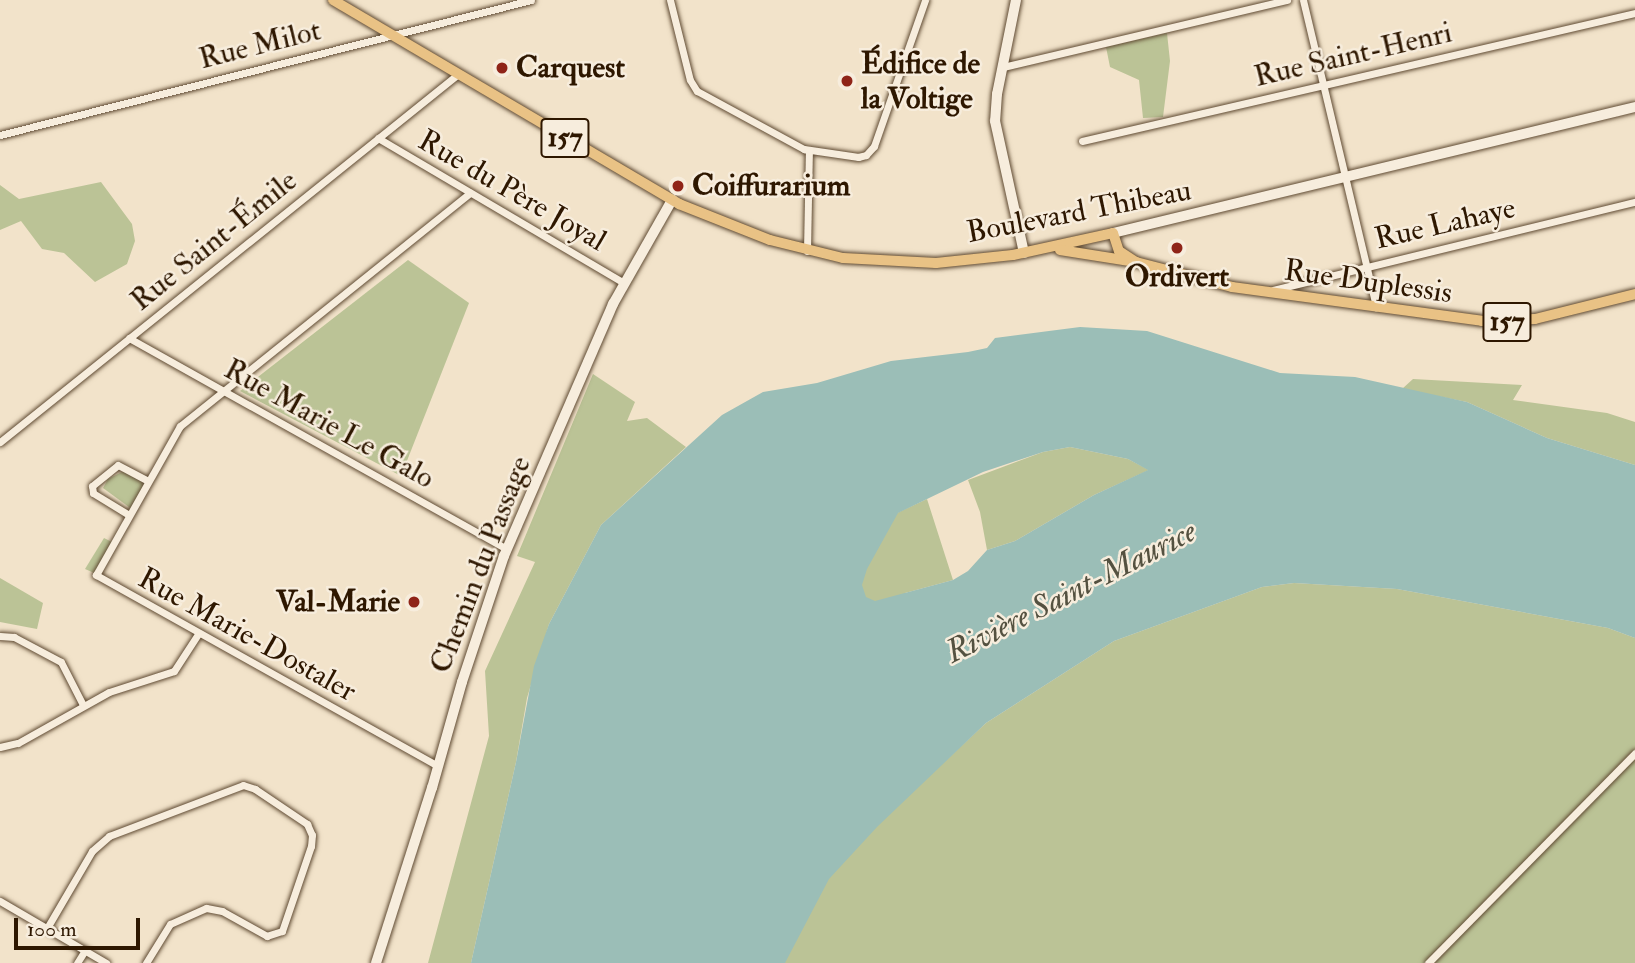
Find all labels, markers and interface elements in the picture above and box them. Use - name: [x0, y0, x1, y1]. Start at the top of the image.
- street label: Rue Milot: [195, 13, 325, 77]
- street label: Rue Saint-Henri: [1251, 15, 1455, 95]
- place label: Édifice de la Voltige: [861, 46, 980, 116]
- place label: Carquest: [516, 50, 625, 86]
- marker: Carquest: [494, 60, 510, 76]
- marker: Édifice de la Voltige: [839, 73, 855, 89]
- road number: 157: [539, 114, 591, 162]
- street label: Rue du Père Joyal: [412, 123, 612, 259]
- street label: Rue Saint-Émile: [124, 163, 304, 319]
- place label: Coiffurarium: [692, 168, 850, 204]
- street label: Boulevard Thibeau: [964, 173, 1194, 251]
- marker: Coiffurarium: [670, 178, 686, 194]
- street label: Rue Lahaye: [1371, 190, 1519, 258]
- marker: Ordivert: [1169, 240, 1185, 256]
- street label: Rue Duplessis: [1282, 252, 1454, 312]
- place label: Ordivert: [1125, 259, 1229, 295]
- road number: 157: [1481, 298, 1533, 346]
- street label: Rue Marie Le Galo: [218, 351, 440, 497]
- street label: Chemin du Passage: [423, 452, 539, 678]
- water label: Rivière Saint-Maurice: [939, 512, 1203, 672]
- street label: Rue Marie-Dostaler: [132, 560, 362, 710]
- place label: Val-Marie: [276, 584, 400, 620]
- marker: Val-Marie: [406, 594, 422, 610]
- scale bar: [18, 904, 144, 948]
- text: 100 m: [27, 916, 77, 943]

